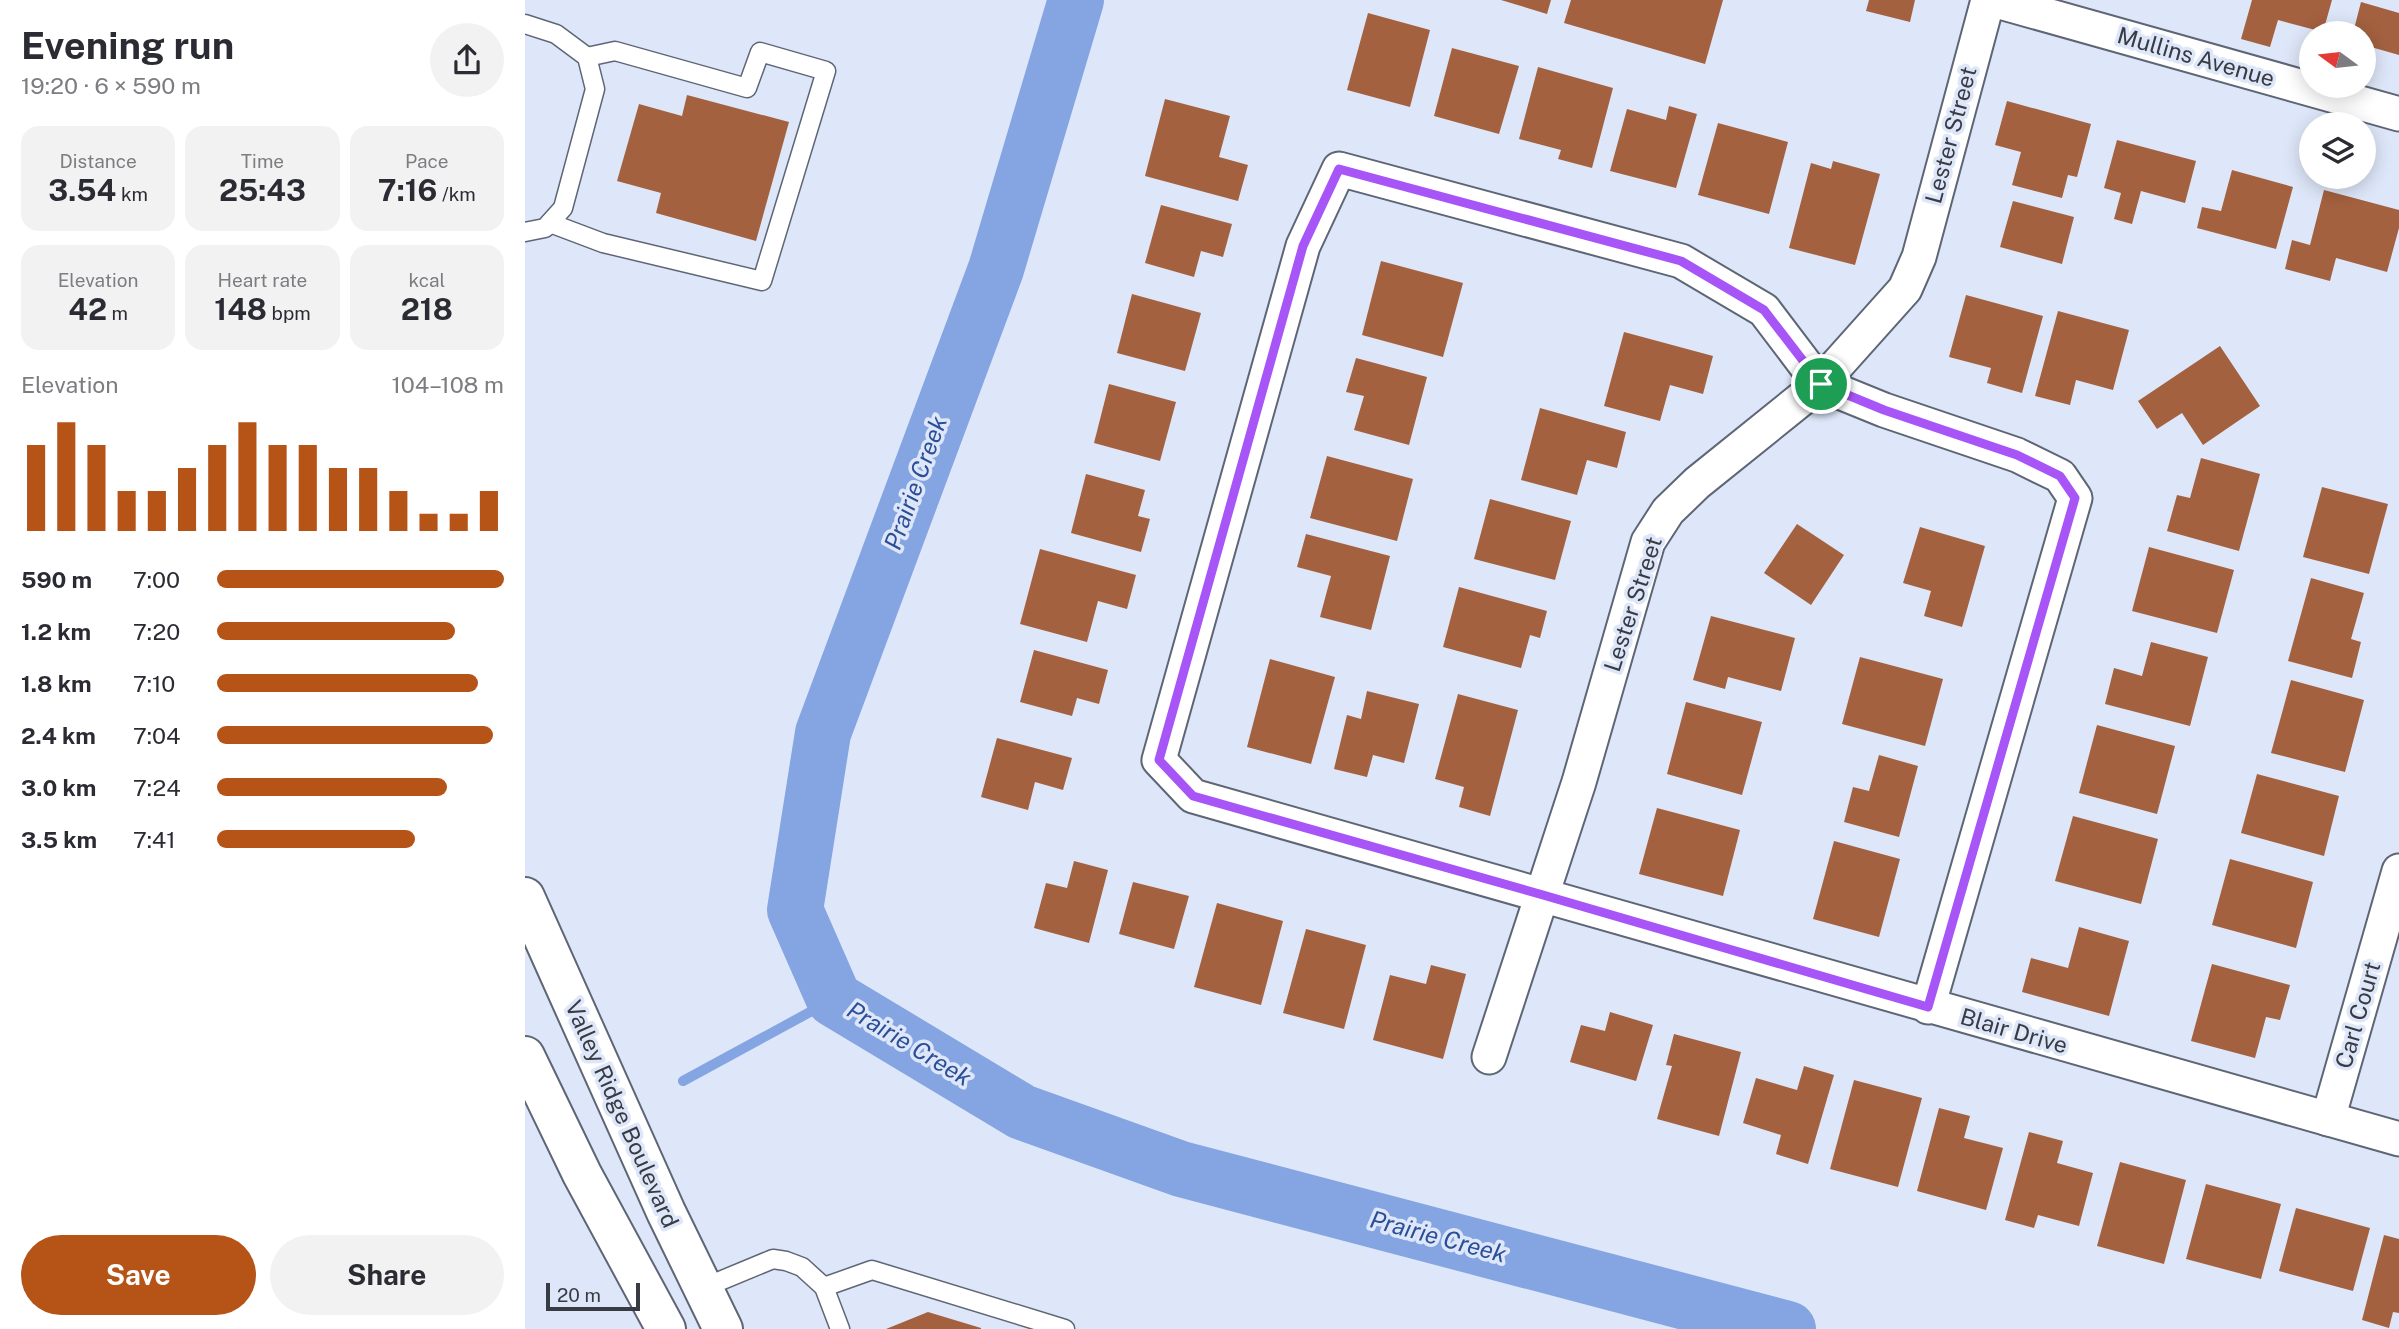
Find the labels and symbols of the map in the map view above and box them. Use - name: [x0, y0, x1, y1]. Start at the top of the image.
- street label: Mullins Avenue: [2114, 21, 2278, 92]
- north arrow: [2299, 21, 2377, 98]
- street label: Lester Street: [1919, 63, 1982, 206]
- pin: [1791, 354, 1851, 414]
- water label: Prairie Creek: [878, 412, 952, 553]
- street label: Lester Street: [1598, 533, 1667, 675]
- street label: Carl Court: [2329, 958, 2386, 1071]
- water label: Prairie Creek: [842, 995, 977, 1091]
- street label: Valley Ridge Boulevard: [560, 996, 685, 1232]
- street label: Blair Drive: [1957, 1002, 2071, 1059]
- water label: Prairie Creek: [1367, 1204, 1509, 1268]
- scale bar: [546, 1280, 641, 1312]

